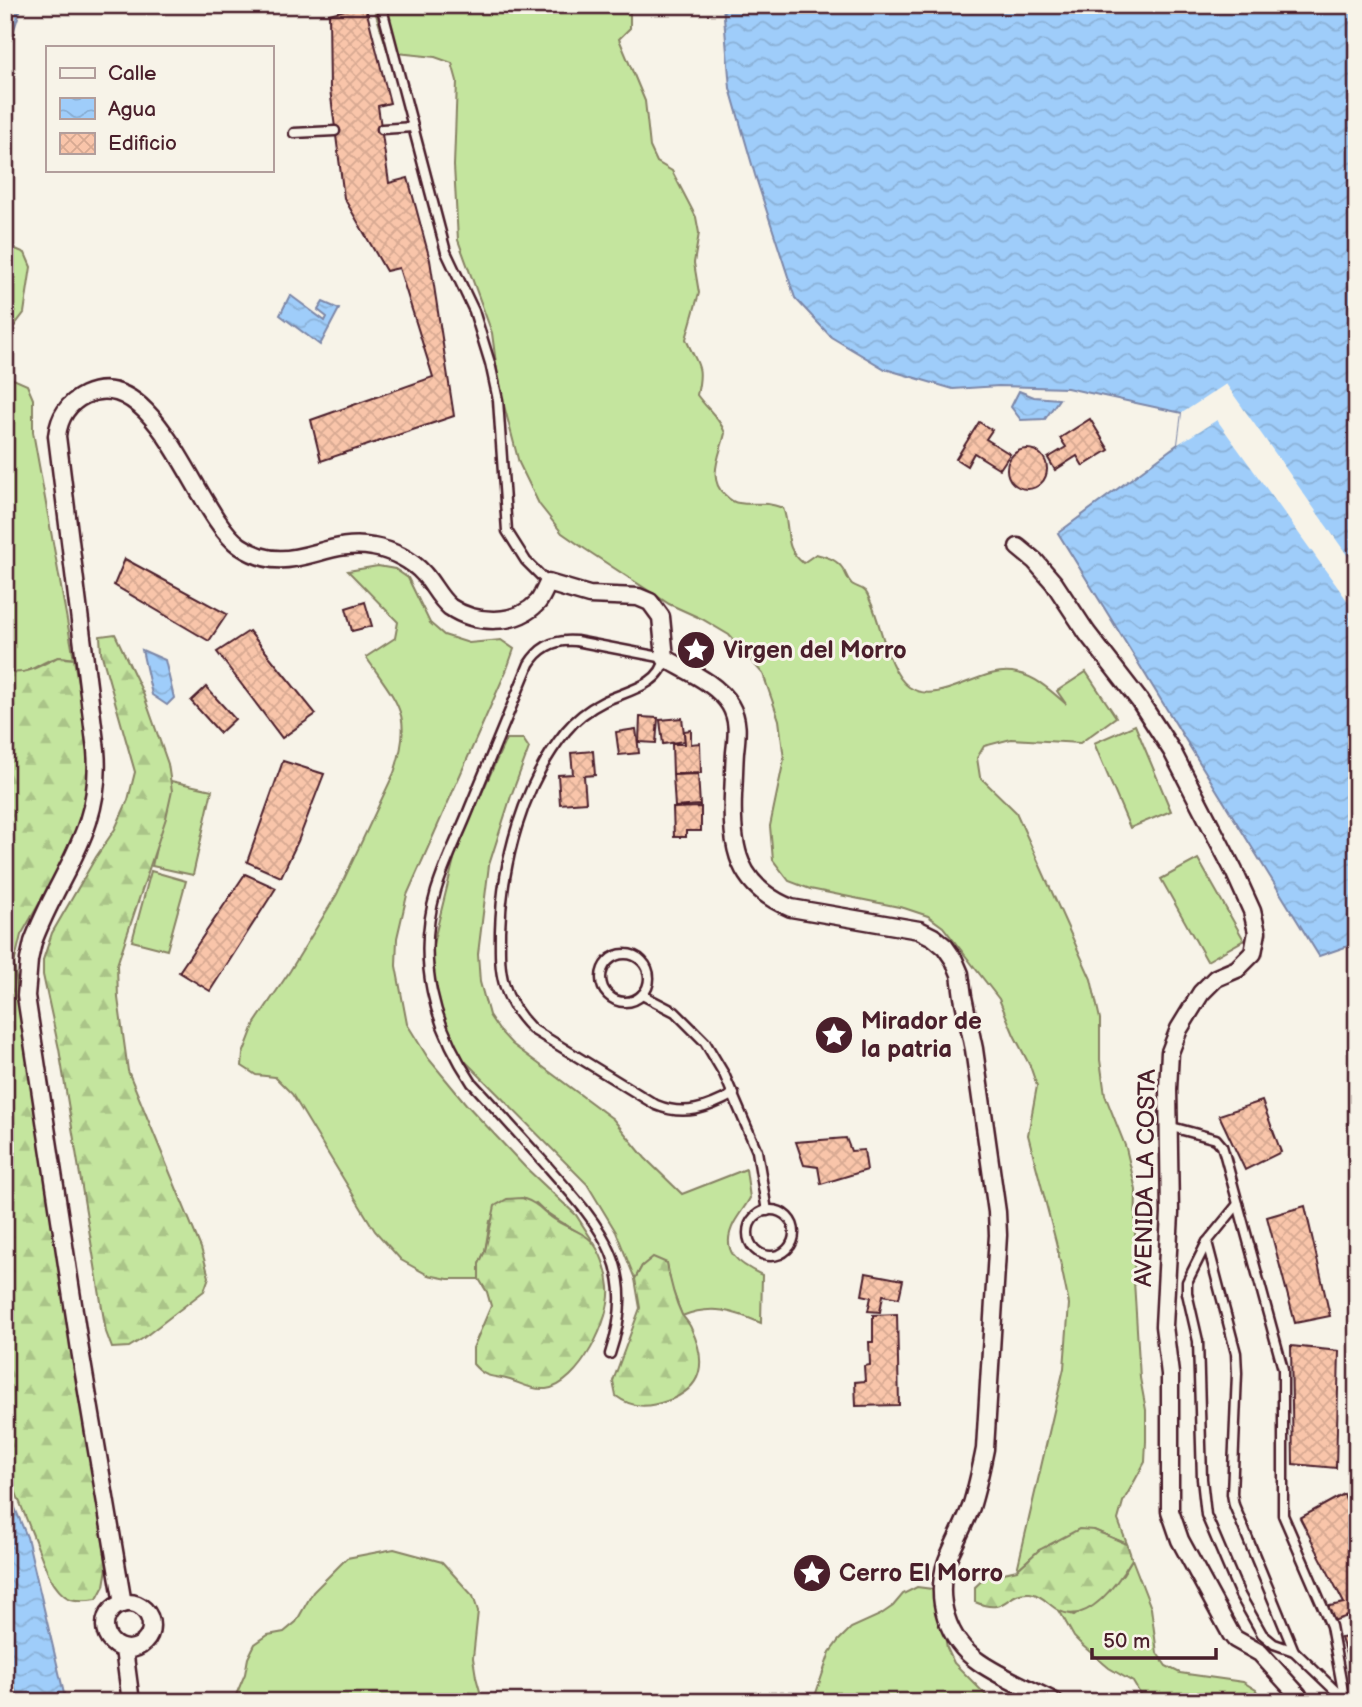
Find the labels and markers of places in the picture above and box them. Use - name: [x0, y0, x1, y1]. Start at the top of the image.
- place icon: Virgen del Morro: [675, 629, 717, 671]
- place label: Virgen del Morro: [723, 636, 907, 665]
- place label: Mirador de la patria: [861, 1007, 982, 1064]
- place icon: Mirador de la patria: [813, 1014, 855, 1056]
- place icon: Cerro El Morro: [791, 1552, 833, 1594]
- place label: Cerro El Morro: [839, 1559, 1003, 1588]

